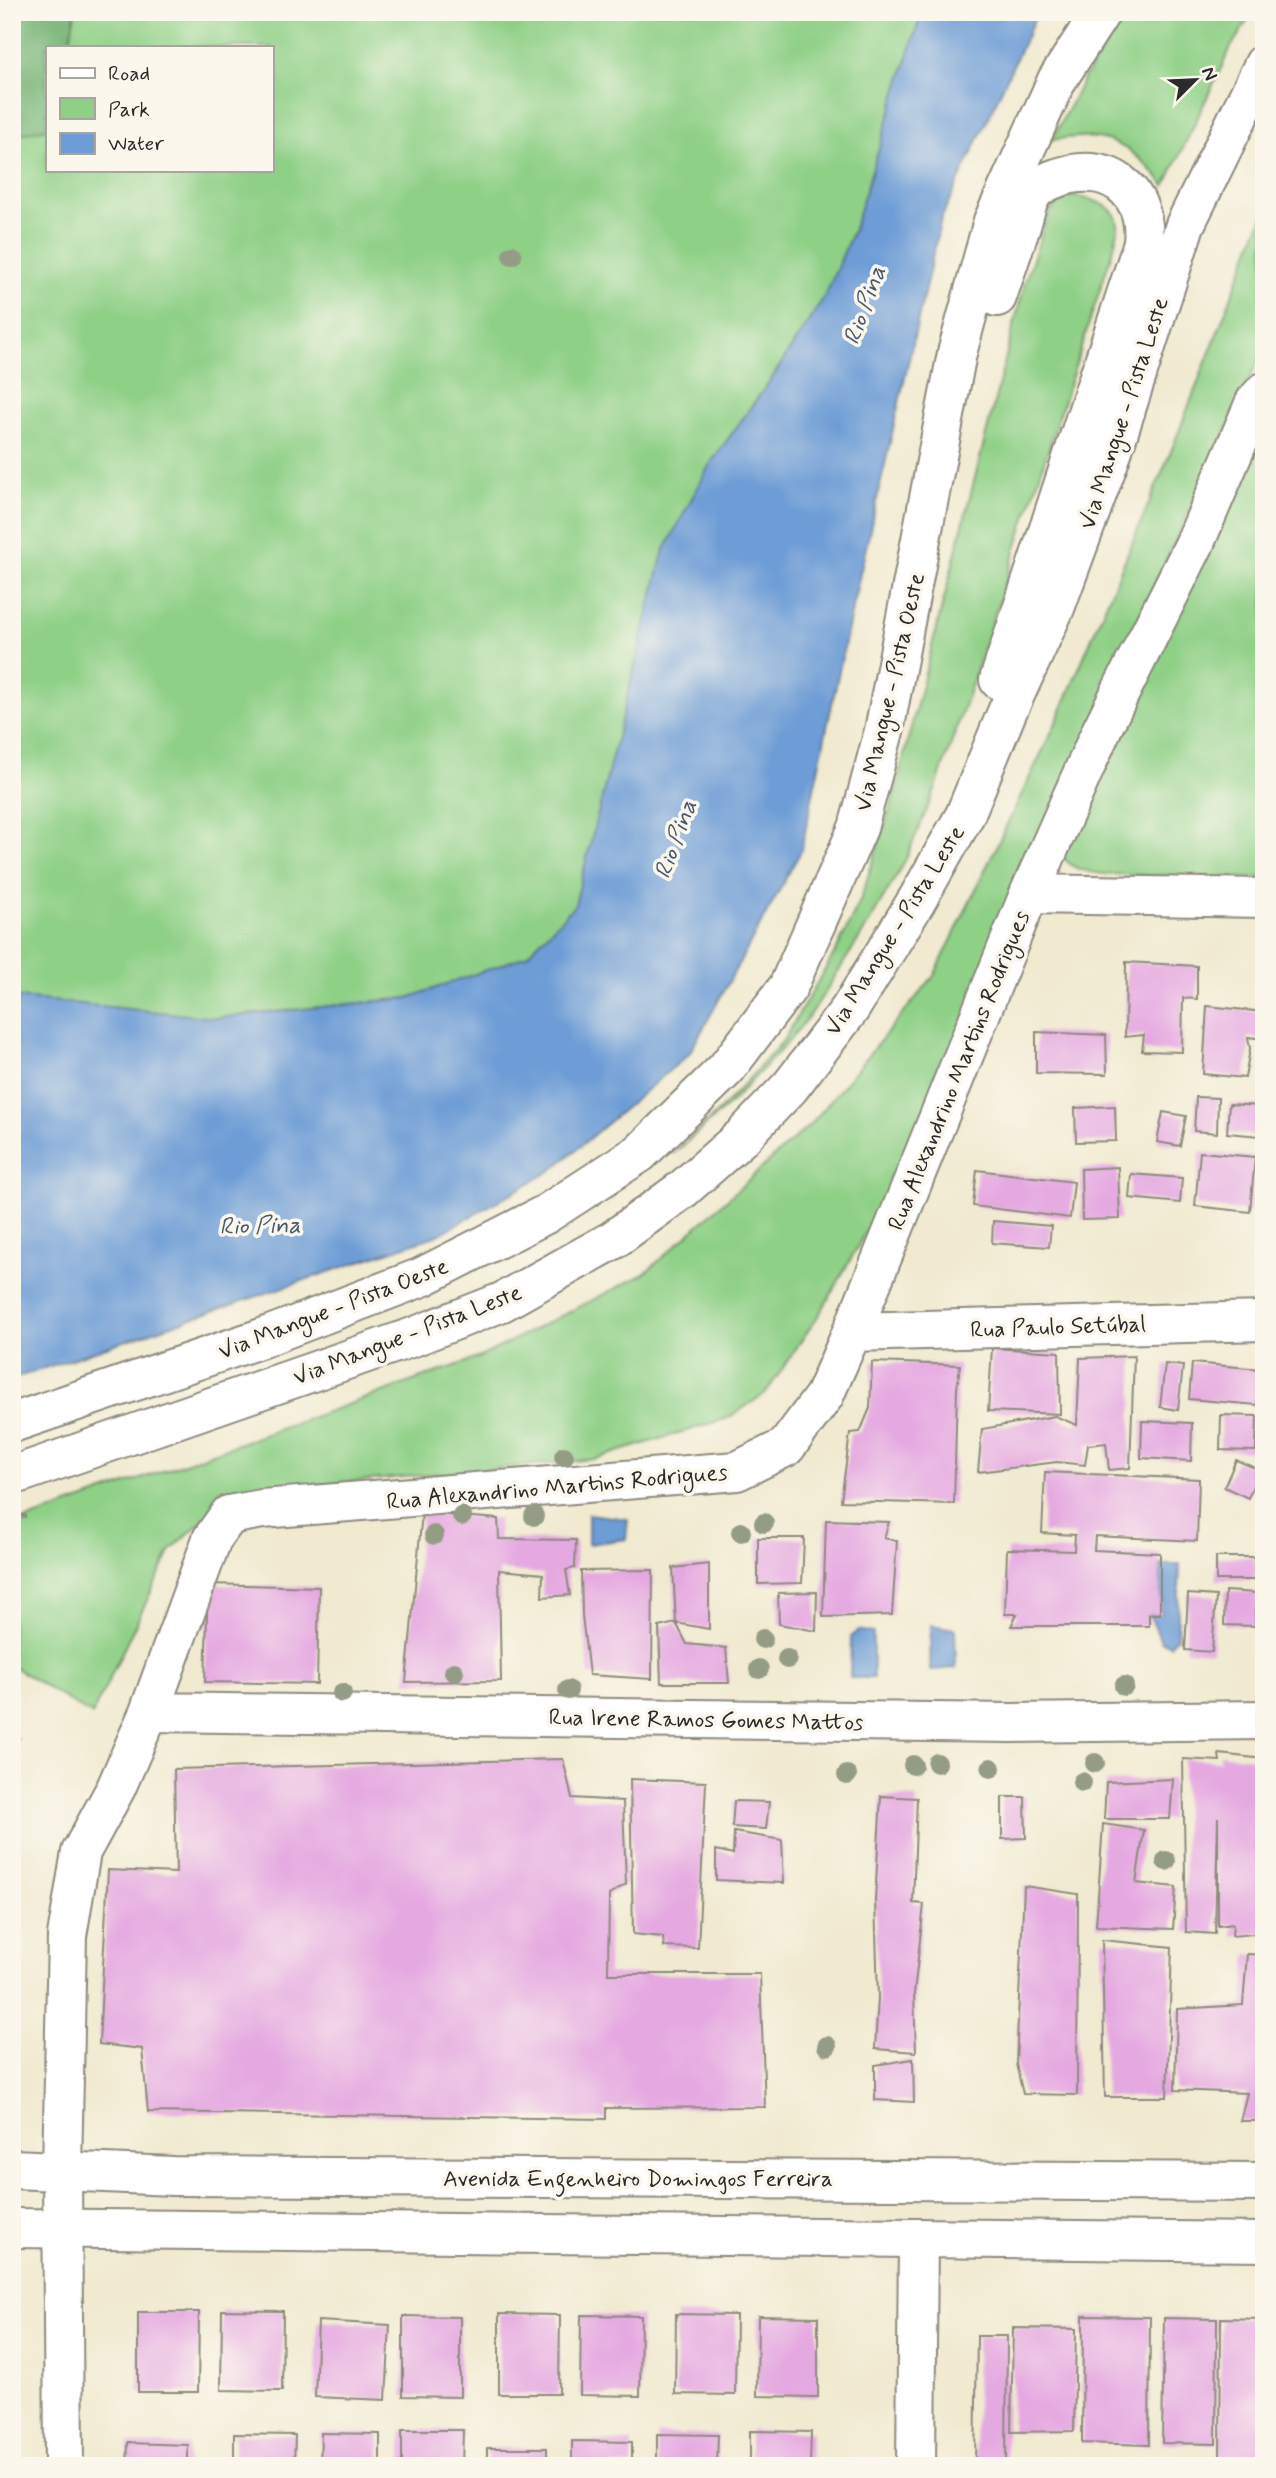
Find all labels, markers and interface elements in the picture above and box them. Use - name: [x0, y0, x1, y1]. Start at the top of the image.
- legend: [46, 46, 273, 172]
- north arrow: [1160, 46, 1230, 116]
- text: Road: [108, 60, 150, 88]
- text: N: [1195, 63, 1223, 85]
- text: Park: [108, 96, 150, 124]
- text: Water: [108, 130, 164, 158]
- water label: Rio Pina: [837, 262, 894, 349]
- street label: Via Mangue - Pista Leste: [1073, 294, 1179, 534]
- street label: Via Mangue - Pista Oeste: [849, 570, 935, 815]
- water label: Rio Pina: [648, 796, 705, 883]
- street label: Via Mangue - Pista Leste: [819, 820, 974, 1043]
- street label: Rua Alexandrino Martins Rodrigues: [882, 906, 1040, 1236]
- water label: Rio Pina: [219, 1210, 301, 1243]
- street label: Via Mangue - Pista Oeste: [215, 1252, 454, 1369]
- street label: Via Mangue - Pista Leste: [289, 1278, 527, 1395]
- street label: Rua Paulo Setúbal: [970, 1310, 1146, 1346]
- street label: Rua Alexandrino Martins Rodrigues: [385, 1458, 729, 1520]
- street label: Rua Irene Ramos Gomes Mattos: [548, 1703, 864, 1739]
- street label: Avenida Engenheiro Domingos Ferreira: [443, 2165, 833, 2197]

